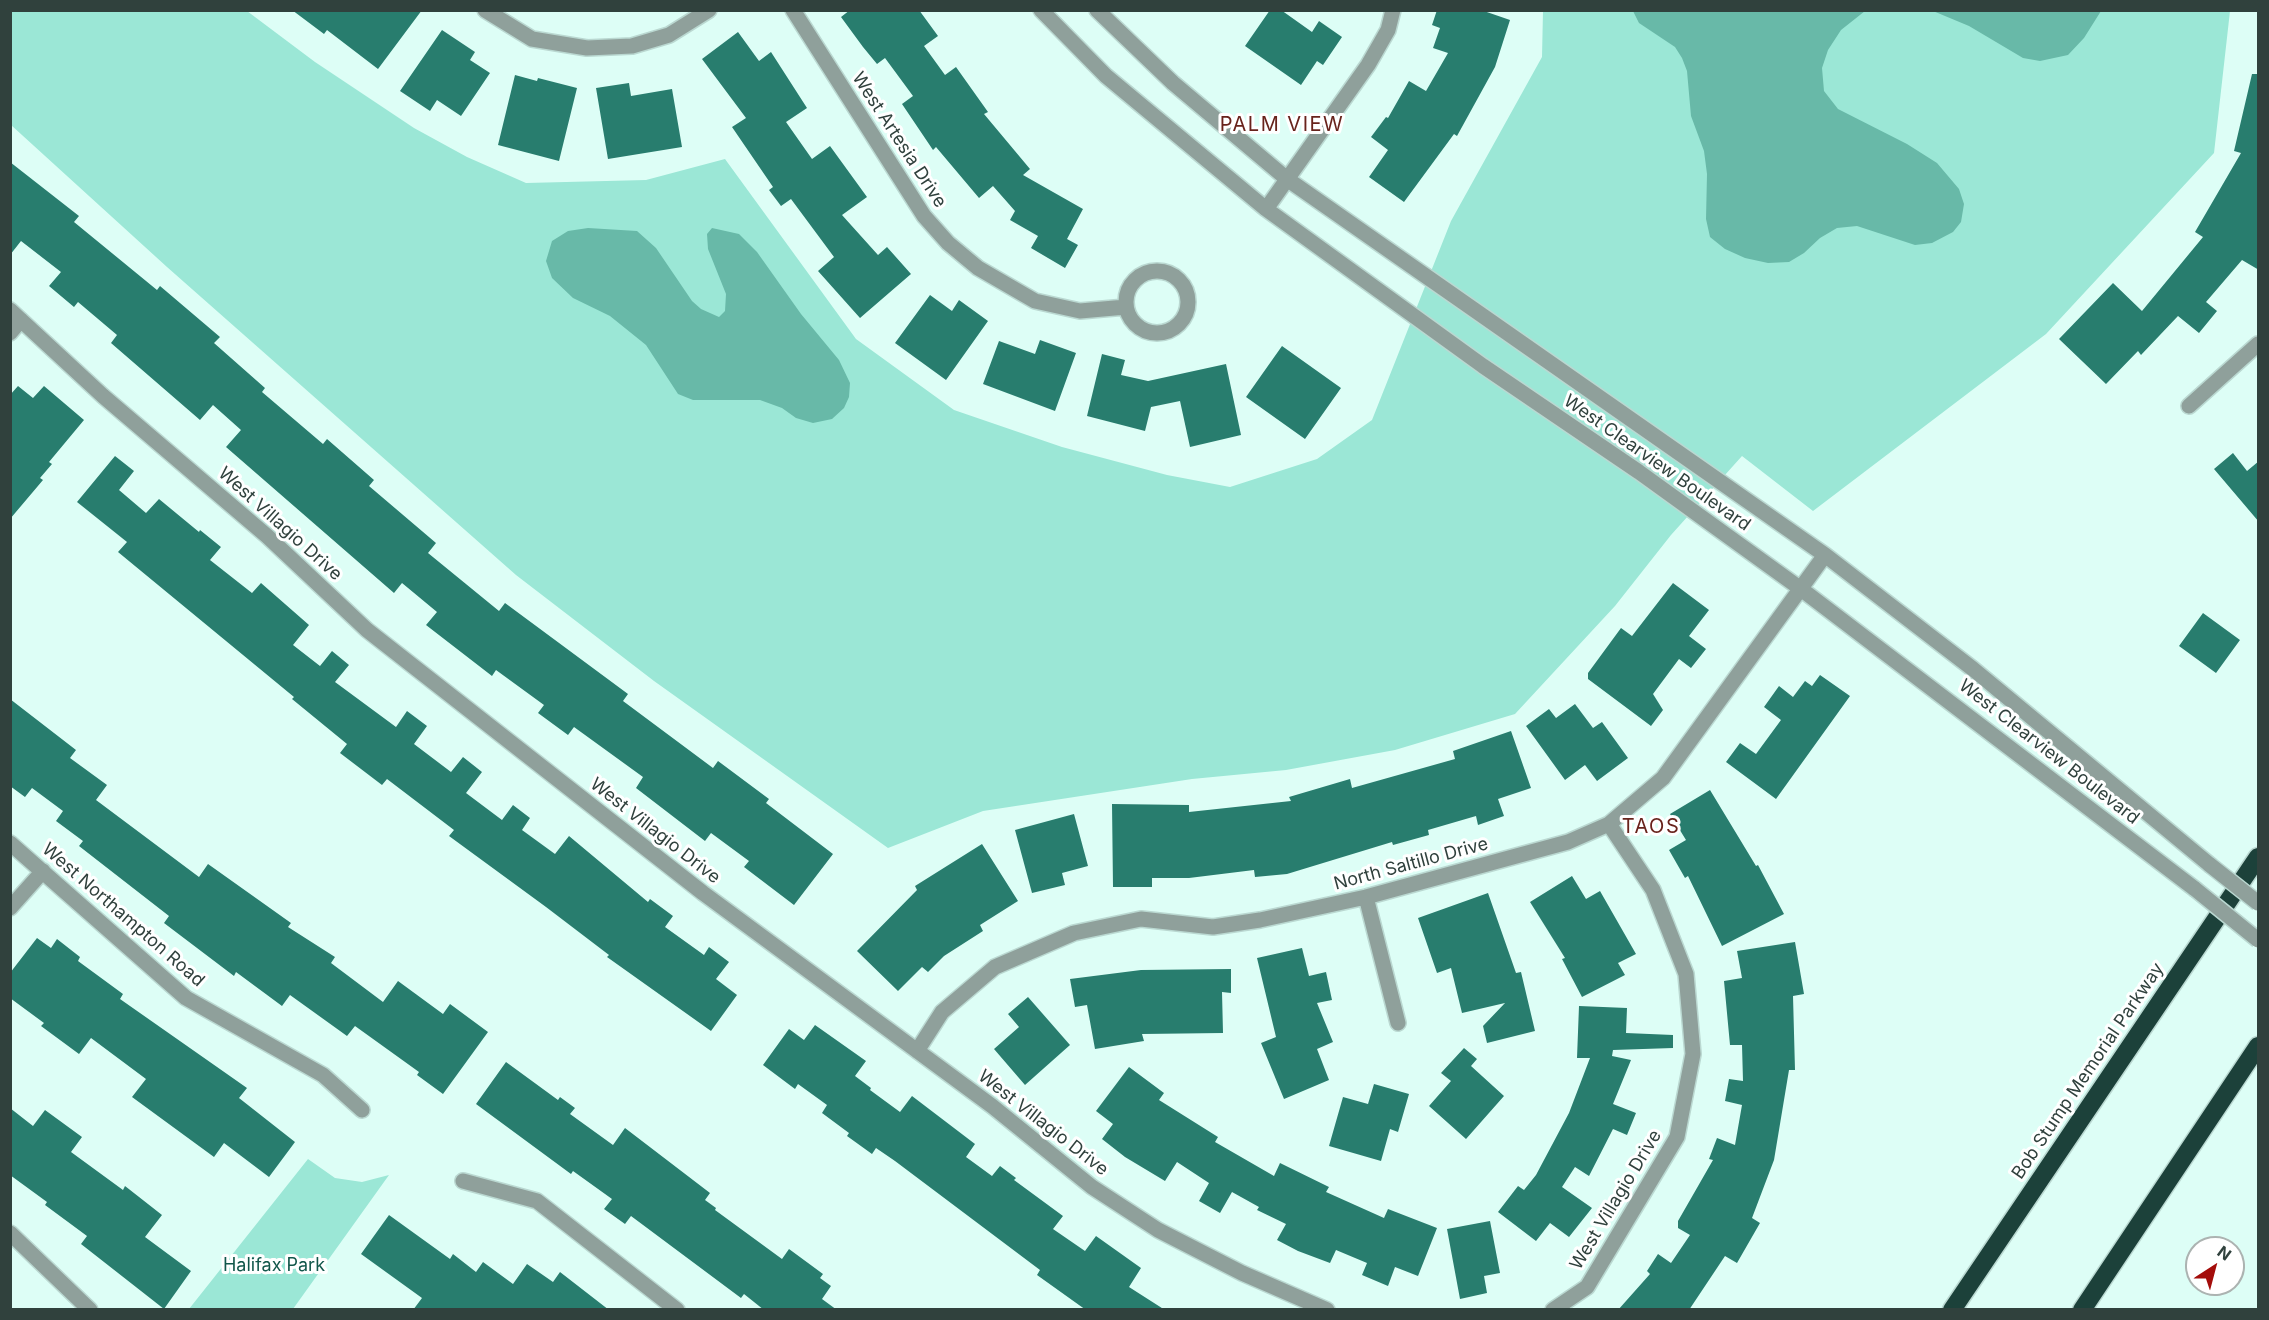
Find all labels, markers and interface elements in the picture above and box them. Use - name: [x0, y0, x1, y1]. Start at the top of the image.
- street label: West Artesia Drive: [847, 68, 951, 212]
- district label: PALM VIEW: [1220, 113, 1344, 137]
- street label: West Clearview Boulevard: [1560, 390, 1754, 536]
- street label: West Villagio Drive: [214, 463, 346, 585]
- street label: West Clearview Boulevard: [1955, 675, 2143, 829]
- street label: West Villagio Drive: [586, 773, 724, 889]
- district label: TAOS: [1622, 815, 1680, 839]
- street label: North Saltillo Drive: [1332, 833, 1490, 895]
- street label: West Northampton Road: [37, 839, 209, 991]
- street label: Bob Stump Memorial Parkway: [2007, 959, 2169, 1183]
- street label: West Villagio Drive: [974, 1065, 1112, 1181]
- street label: West Villagio Drive: [1566, 1126, 1666, 1274]
- north arrow: [2185, 1236, 2245, 1296]
- text: N: [2214, 1241, 2235, 1265]
- park label: Halifax Park: [223, 1255, 325, 1277]

